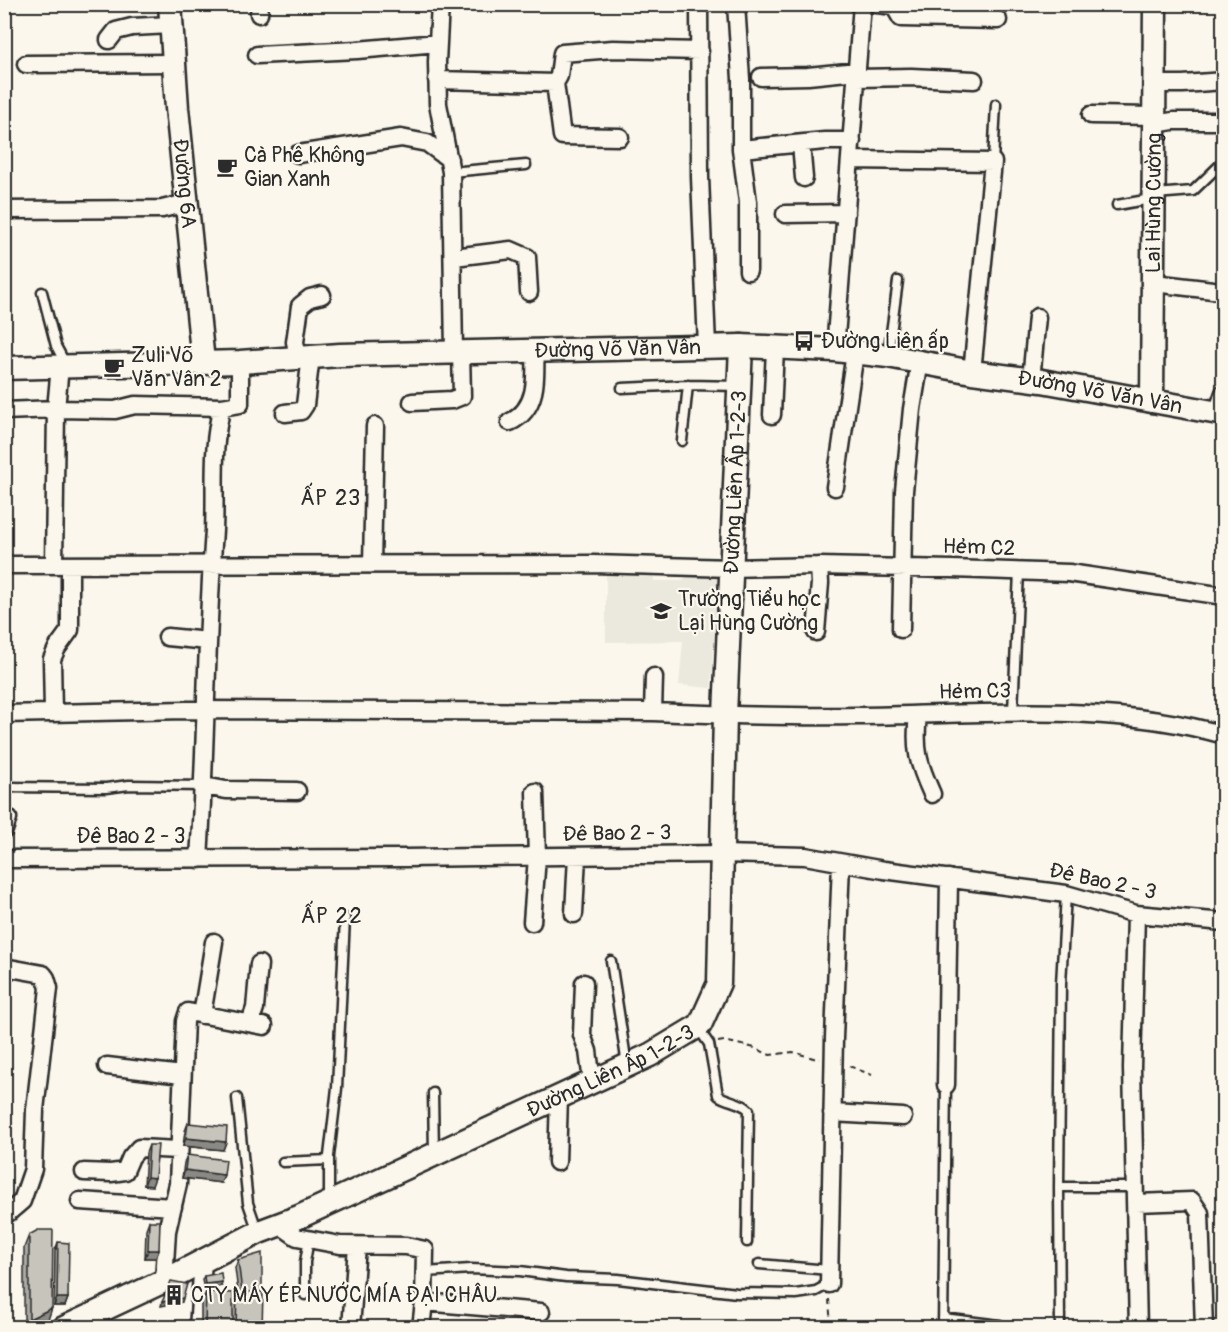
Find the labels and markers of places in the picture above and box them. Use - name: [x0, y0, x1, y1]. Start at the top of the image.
- place label: Cà Phê Không Gian Xanh: [244, 142, 365, 193]
- cafe icon: Cà Phê Không Gian Xanh: [215, 155, 239, 179]
- place label: Đường Liên ấp: [821, 328, 949, 355]
- bus stop icon: Đường Liên ấp: [792, 329, 816, 353]
- place label: Zuli Võ Văn Vân 2: [131, 342, 221, 393]
- cafe icon: Zuli Võ Văn Vân 2: [102, 355, 126, 379]
- place label: Trường Tiểu học Lại Hùng Cường: [678, 586, 821, 637]
- school or university icon: Trường Tiểu học Lại Hùng Cường: [649, 599, 673, 623]
- place label: CTY MÁY ÉP NƯỚC MÍA ĐẠI CHÂU: [191, 1281, 497, 1309]
- building icon: CTY MÁY ÉP NƯỚC MÍA ĐẠI CHÂU: [162, 1283, 186, 1307]

